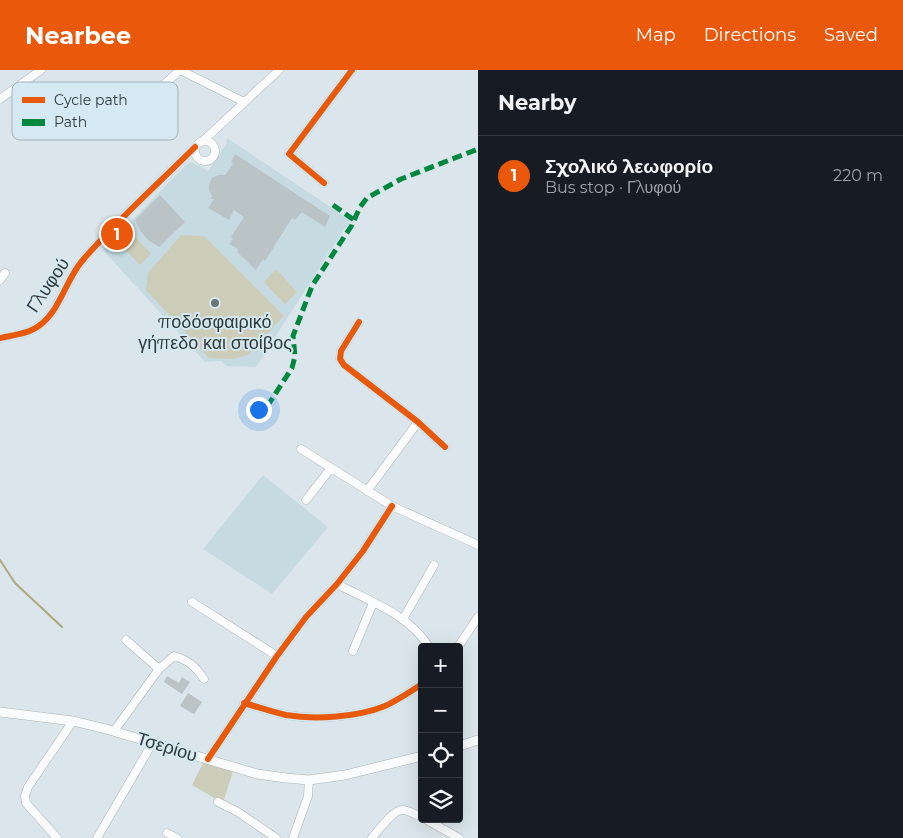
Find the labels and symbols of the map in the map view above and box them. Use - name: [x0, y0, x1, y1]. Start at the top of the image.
- legend: [12, 82, 178, 140]
- text: Cycle path: [54, 91, 128, 109]
- text: Path: [54, 113, 87, 131]
- pin: 1: [101, 215, 133, 253]
- street label: Γλυφού: [22, 254, 74, 316]
- marker: ποδόσφαιρικό γήπεδο και στοίβος: [209, 297, 221, 309]
- place label: ποδόσφαιρικό γήπεδο και στοίβος: [138, 311, 292, 354]
- your location: [246, 397, 272, 423]
- street label: Τσερίου: [134, 727, 200, 767]

